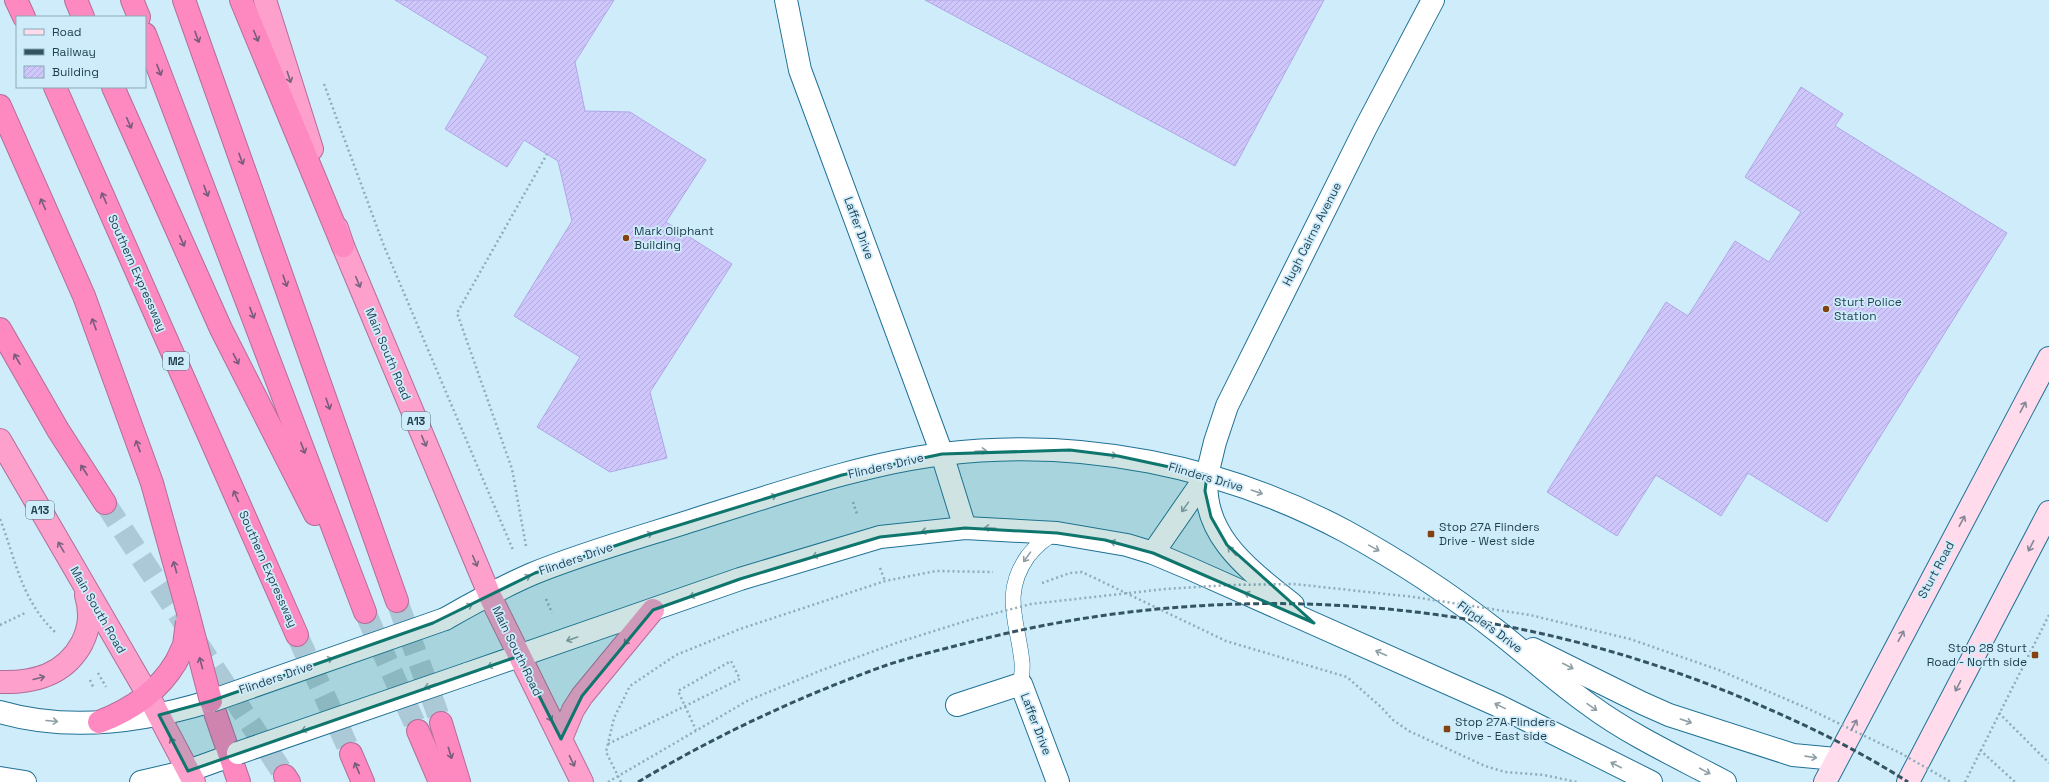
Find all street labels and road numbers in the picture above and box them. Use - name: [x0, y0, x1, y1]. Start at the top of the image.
- street label: Hugh Cairns Avenue: [1279, 179, 1345, 289]
- street label: Laffer Drive: [840, 195, 878, 261]
- street label: Southern Expressway: [104, 212, 170, 334]
- street label: Main South Road: [361, 306, 415, 402]
- road number: M2: [163, 352, 189, 370]
- road number: A13: [402, 412, 430, 430]
- street label: Flinders Drive: [847, 450, 925, 482]
- street label: Flinders Drive: [1167, 459, 1245, 495]
- road number: A13: [26, 501, 54, 519]
- street label: Southern Expressway: [235, 508, 301, 630]
- street label: Flinders Drive: [537, 539, 615, 579]
- street label: Sturt Road: [1914, 539, 1958, 601]
- street label: Main South Road: [67, 563, 129, 657]
- street label: Flinders Drive: [1454, 597, 1526, 657]
- street label: Main South Road: [488, 603, 546, 699]
- street label: Flinders Drive: [237, 658, 315, 698]
- street label: Laffer Drive: [1017, 691, 1055, 757]

